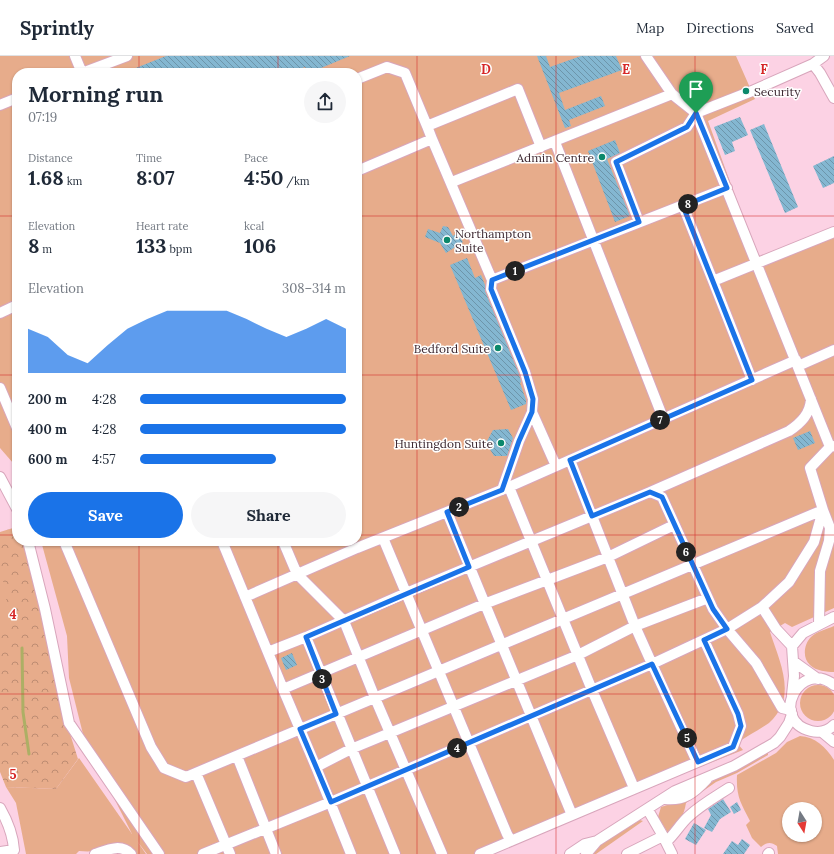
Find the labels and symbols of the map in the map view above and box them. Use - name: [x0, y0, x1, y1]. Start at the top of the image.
- text: D: [481, 61, 491, 78]
- text: E: [622, 61, 630, 78]
- text: F: [760, 61, 768, 78]
- pin: [679, 72, 713, 113]
- place label: Security: [754, 84, 801, 99]
- marker: Security: [741, 86, 751, 96]
- place label: Admin Centre: [515, 150, 594, 165]
- marker: Admin Centre: [597, 152, 607, 162]
- pin: 8: [678, 194, 698, 214]
- place label: Northampton Suite: [455, 226, 531, 255]
- marker: Northampton Suite: [442, 235, 452, 245]
- pin: 1: [505, 261, 525, 281]
- place label: Bedford Suite: [414, 341, 490, 356]
- marker: Bedford Suite: [493, 343, 503, 353]
- pin: 7: [650, 410, 670, 430]
- place label: Huntingdon Suite: [394, 436, 493, 451]
- marker: Huntingdon Suite: [496, 438, 506, 448]
- pin: 2: [449, 497, 469, 517]
- pin: 6: [676, 542, 696, 562]
- text: 4: [9, 606, 17, 623]
- pin: 3: [312, 669, 332, 689]
- pin: 5: [677, 728, 697, 748]
- pin: 4: [447, 738, 467, 758]
- text: 5: [9, 766, 17, 783]
- north arrow: [782, 802, 822, 842]

